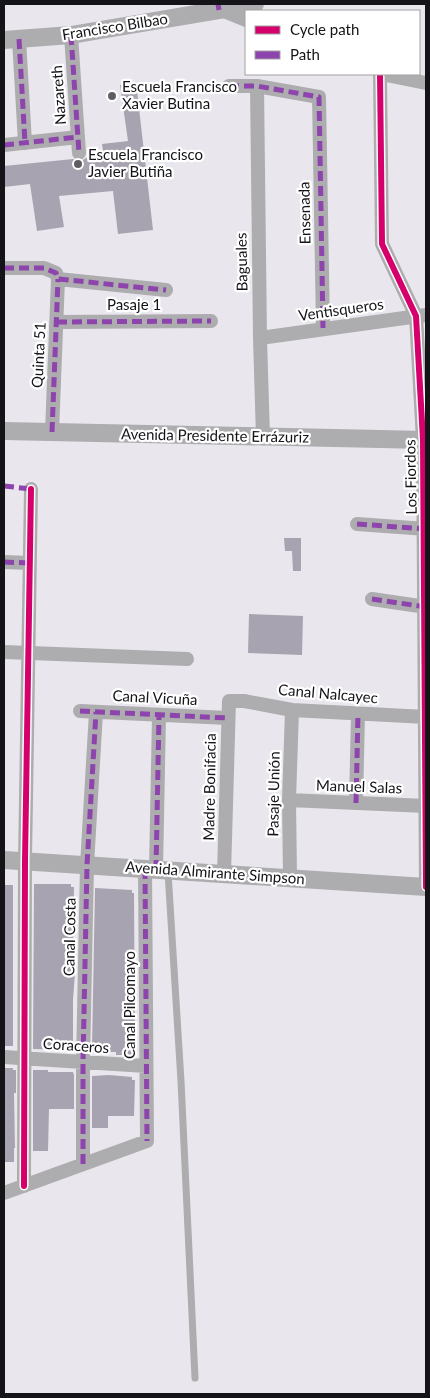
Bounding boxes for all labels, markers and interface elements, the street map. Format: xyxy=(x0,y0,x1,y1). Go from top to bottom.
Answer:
street label: Francisco Bilbao xyxy=(61,9,169,43)
legend xyxy=(245,10,420,75)
text: Cycle path xyxy=(290,20,359,38)
text: Path xyxy=(290,45,320,63)
street label: Nazareth xyxy=(47,65,69,125)
place label: Escuela Francisco Xavier Butina xyxy=(122,77,237,112)
marker: Escuela Francisco Xavier Butina xyxy=(106,90,118,102)
place label: Escuela Francisco Javier Butiña xyxy=(88,145,203,180)
marker: Escuela Francisco Javier Butiña xyxy=(72,158,84,170)
street label: Ensenada xyxy=(294,181,314,245)
street label: Baguales xyxy=(231,233,251,291)
street label: Ventisqueros xyxy=(297,294,385,324)
street label: Pasaje 1 xyxy=(107,295,161,313)
street label: Quinta 51 xyxy=(27,321,49,388)
street label: Avenida Presidente Errázuriz xyxy=(121,424,309,446)
street label: Los Fiordos xyxy=(400,439,420,515)
street label: Canal Nalcayec xyxy=(278,680,379,706)
street label: Canal Vicuña xyxy=(112,686,198,708)
street label: Madre Bonifacia xyxy=(199,733,219,841)
street label: Pasaje Unión xyxy=(263,751,283,837)
street label: Manuel Salas xyxy=(316,776,402,796)
street label: Avenida Almirante Simpson xyxy=(125,857,305,887)
street label: Canal Costa xyxy=(59,898,79,976)
street label: Canal Pilcomayo xyxy=(120,951,138,1059)
street label: Coraceros xyxy=(42,1034,110,1056)

